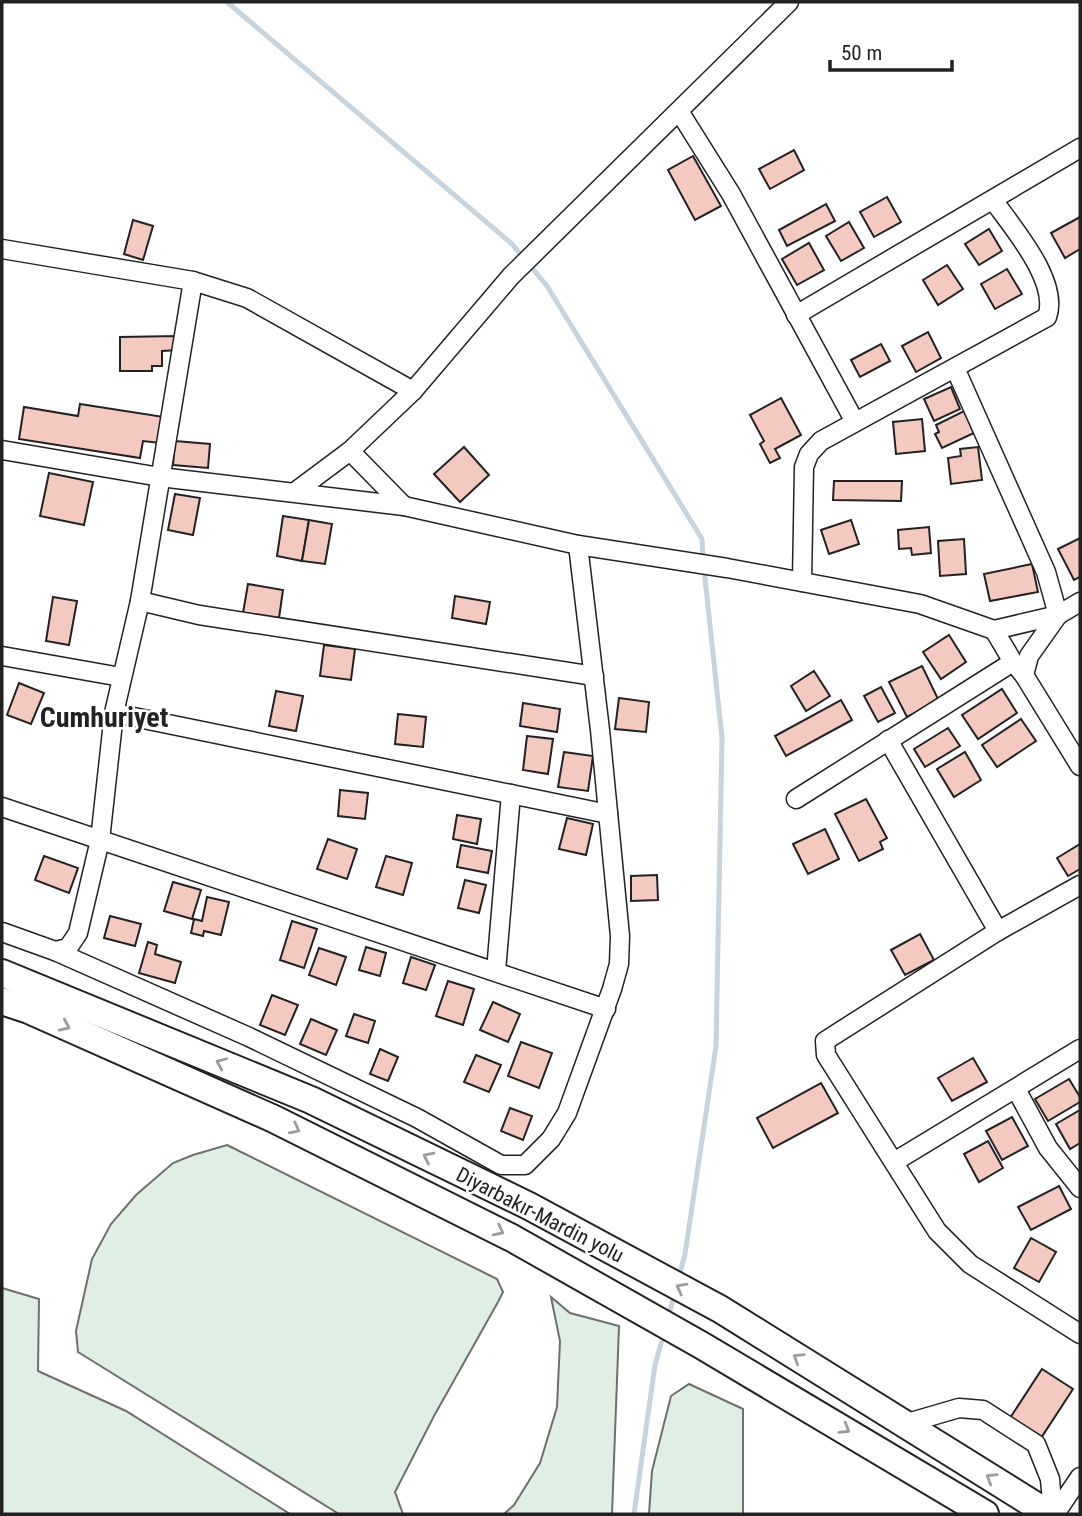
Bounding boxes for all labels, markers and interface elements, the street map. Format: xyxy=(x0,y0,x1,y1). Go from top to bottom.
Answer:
scale bar xyxy=(830,28,953,72)
text: 50 m xyxy=(841,41,882,65)
district label: Cumhuriyet xyxy=(40,701,168,734)
one-way arrow xyxy=(58,1018,70,1032)
one-way arrow xyxy=(216,1057,228,1071)
one-way arrow xyxy=(288,1121,300,1135)
one-way arrow xyxy=(423,1151,435,1165)
street label: Diyarbakır-Mardin yolu xyxy=(452,1162,628,1268)
one-way arrow xyxy=(491,1223,504,1237)
one-way arrow xyxy=(675,1283,688,1296)
one-way arrow xyxy=(792,1353,805,1366)
one-way arrow xyxy=(837,1421,850,1434)
one-way arrow xyxy=(986,1474,999,1487)

